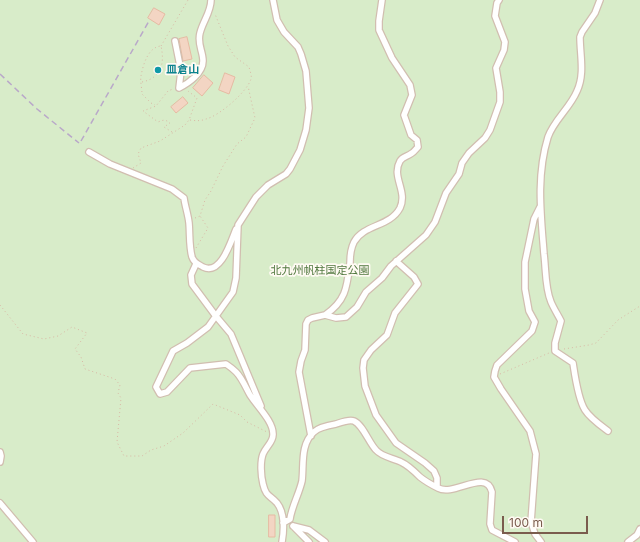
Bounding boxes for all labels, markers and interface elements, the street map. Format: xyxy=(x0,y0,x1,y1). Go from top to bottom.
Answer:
place label: 皿倉山 xyxy=(166,63,199,77)
marker: 皿倉山 xyxy=(153,65,163,75)
park label: 北九州帆柱国定公園 xyxy=(271,264,369,278)
scale bar xyxy=(504,508,590,534)
text: 100 m xyxy=(509,515,543,530)

